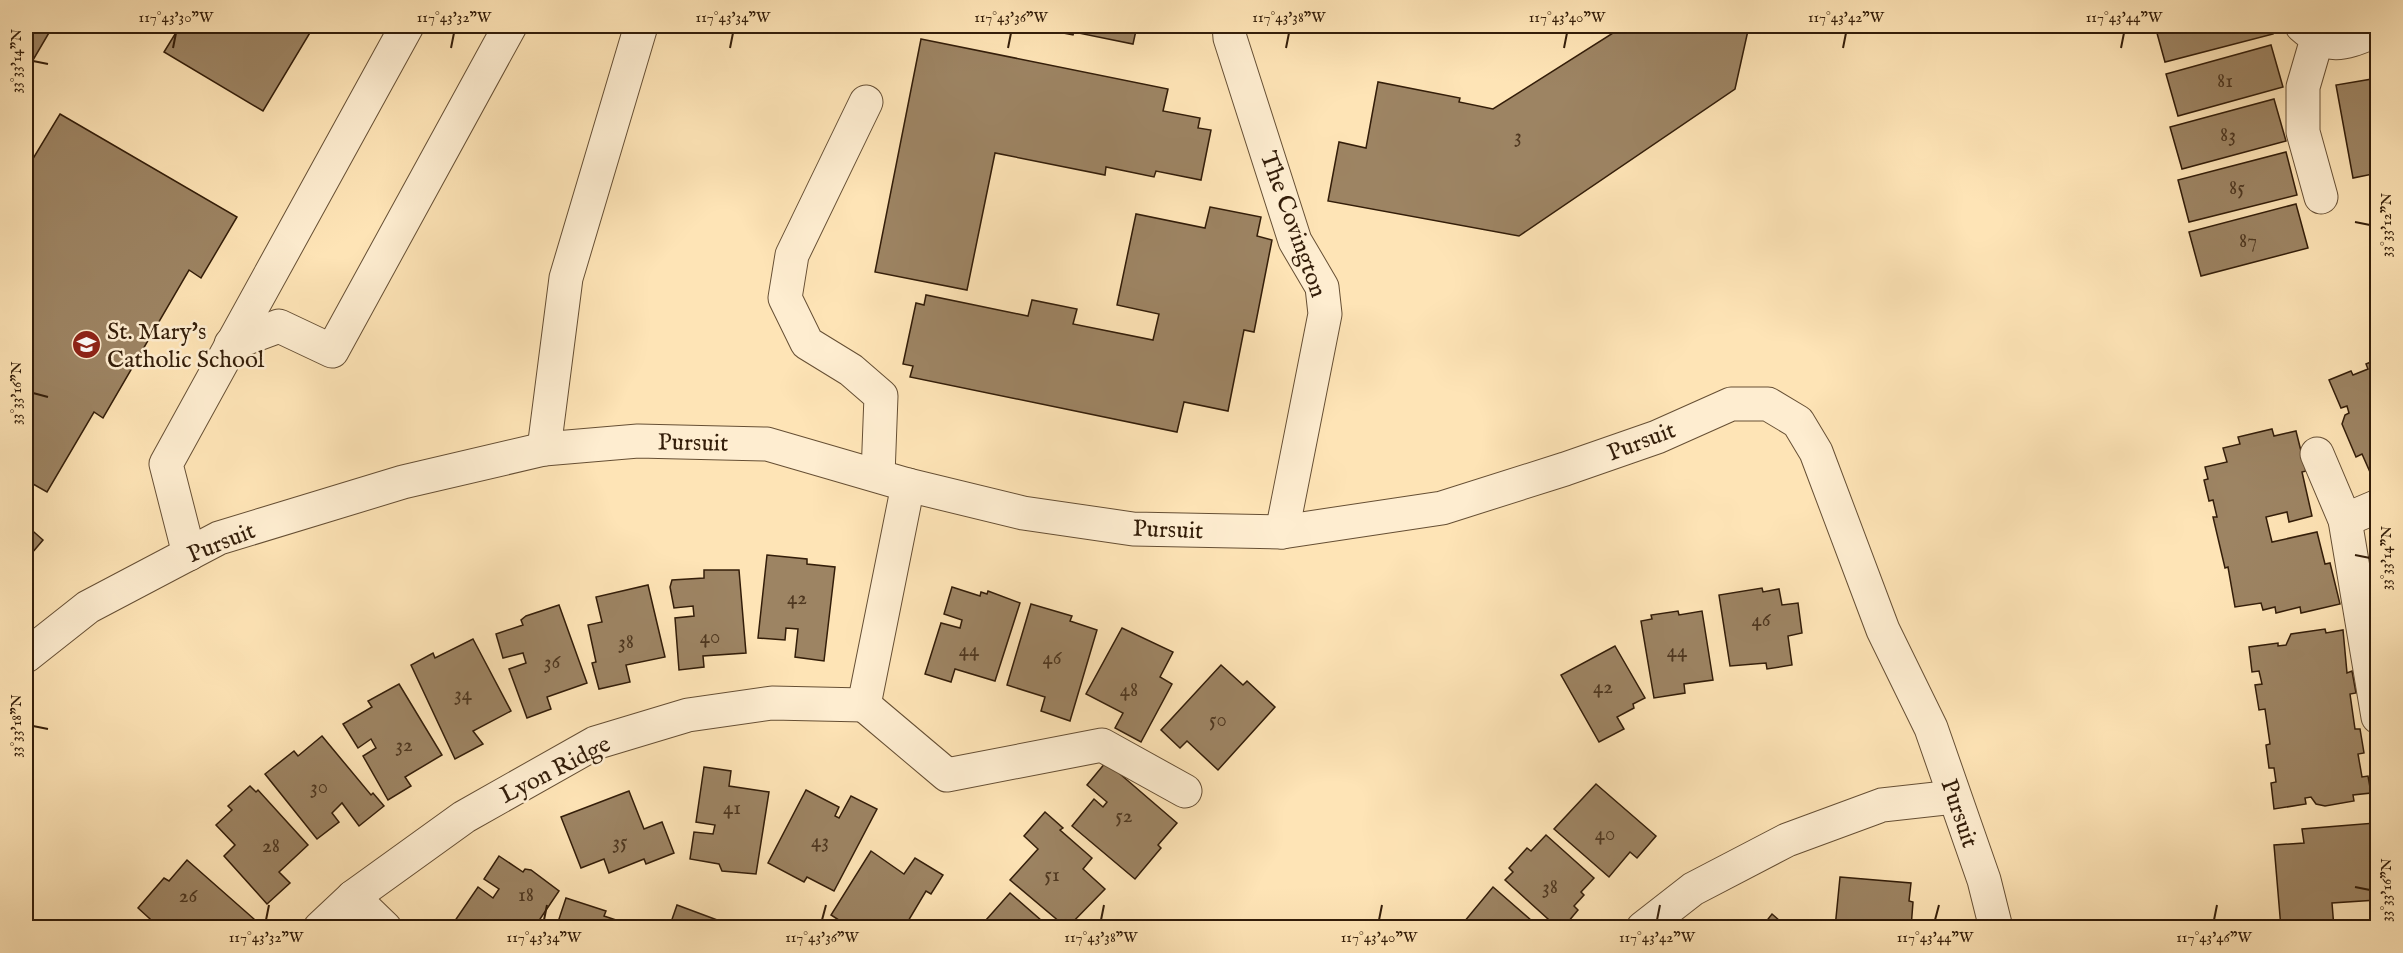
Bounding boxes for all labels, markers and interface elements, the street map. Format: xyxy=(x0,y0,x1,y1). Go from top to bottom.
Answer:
text: 117°43'30"W xyxy=(139,8,214,27)
text: 117°43'32"W xyxy=(417,8,492,27)
text: 117°43'34"W xyxy=(696,8,771,27)
text: 117°43'36"W xyxy=(974,8,1049,27)
text: 117°43'38"W xyxy=(1252,8,1326,27)
text: 117°43'40"W xyxy=(1529,8,1606,27)
text: 117°43'42"W xyxy=(1808,8,1885,27)
text: 117°43'44"W xyxy=(2086,8,2163,27)
text: 33°33'14"N xyxy=(7,29,26,93)
house number: 81 xyxy=(2217,68,2233,95)
house number: 83 xyxy=(2220,122,2236,149)
house number: 3 xyxy=(1514,123,1522,150)
street label: The Covington xyxy=(1252,147,1333,302)
house number: 85 xyxy=(2229,175,2245,202)
text: 33°33'12"N xyxy=(2377,193,2396,257)
house number: 87 xyxy=(2239,228,2257,255)
place label: St. Mary's Catholic School xyxy=(107,317,265,376)
school or university icon: St. Mary's Catholic School xyxy=(70,329,102,361)
text: 33°33'16"N xyxy=(7,361,26,425)
street label: Pursuit xyxy=(1603,415,1680,470)
street label: Pursuit xyxy=(657,427,729,460)
street label: Pursuit xyxy=(1132,514,1204,547)
street label: Pursuit xyxy=(183,516,260,571)
text: 33°33'14"N xyxy=(2377,526,2396,590)
house number: 42 xyxy=(787,585,807,612)
house number: 46 xyxy=(1751,607,1772,634)
house number: 40 xyxy=(700,624,720,651)
house number: 38 xyxy=(618,629,634,656)
house number: 44 xyxy=(959,637,980,664)
house number: 44 xyxy=(1667,638,1688,665)
house number: 46 xyxy=(1042,645,1063,672)
house number: 36 xyxy=(544,649,561,676)
house number: 42 xyxy=(1593,674,1613,701)
house number: 48 xyxy=(1120,677,1138,704)
house number: 34 xyxy=(454,681,473,708)
text: 33°33'18"N xyxy=(7,694,26,758)
house number: 50 xyxy=(1209,707,1227,734)
street label: Lyon Ridge xyxy=(495,729,616,811)
house number: 32 xyxy=(395,732,413,759)
house number: 30 xyxy=(310,774,328,801)
street label: Pursuit xyxy=(1932,775,1985,852)
house number: 41 xyxy=(723,795,741,822)
house number: 52 xyxy=(1115,803,1133,830)
house number: 40 xyxy=(1595,821,1615,848)
house number: 43 xyxy=(811,828,829,855)
house number: 35 xyxy=(612,829,628,856)
house number: 28 xyxy=(262,833,280,860)
text: 33°33'16"N xyxy=(2377,858,2396,922)
house number: 51 xyxy=(1044,862,1060,889)
house number: 38 xyxy=(1542,874,1558,901)
house number: 18 xyxy=(518,882,534,909)
house number: 26 xyxy=(179,883,198,910)
text: 117°43'32"W xyxy=(229,928,304,947)
text: 117°43'34"W xyxy=(507,928,582,947)
text: 117°43'36"W xyxy=(785,928,860,947)
text: 117°43'38"W xyxy=(1064,928,1138,947)
text: 117°43'40"W xyxy=(1341,928,1418,947)
text: 117°43'42"W xyxy=(1619,928,1696,947)
text: 117°43'44"W xyxy=(1897,928,1974,947)
text: 117°43'46"W xyxy=(2176,928,2252,947)

